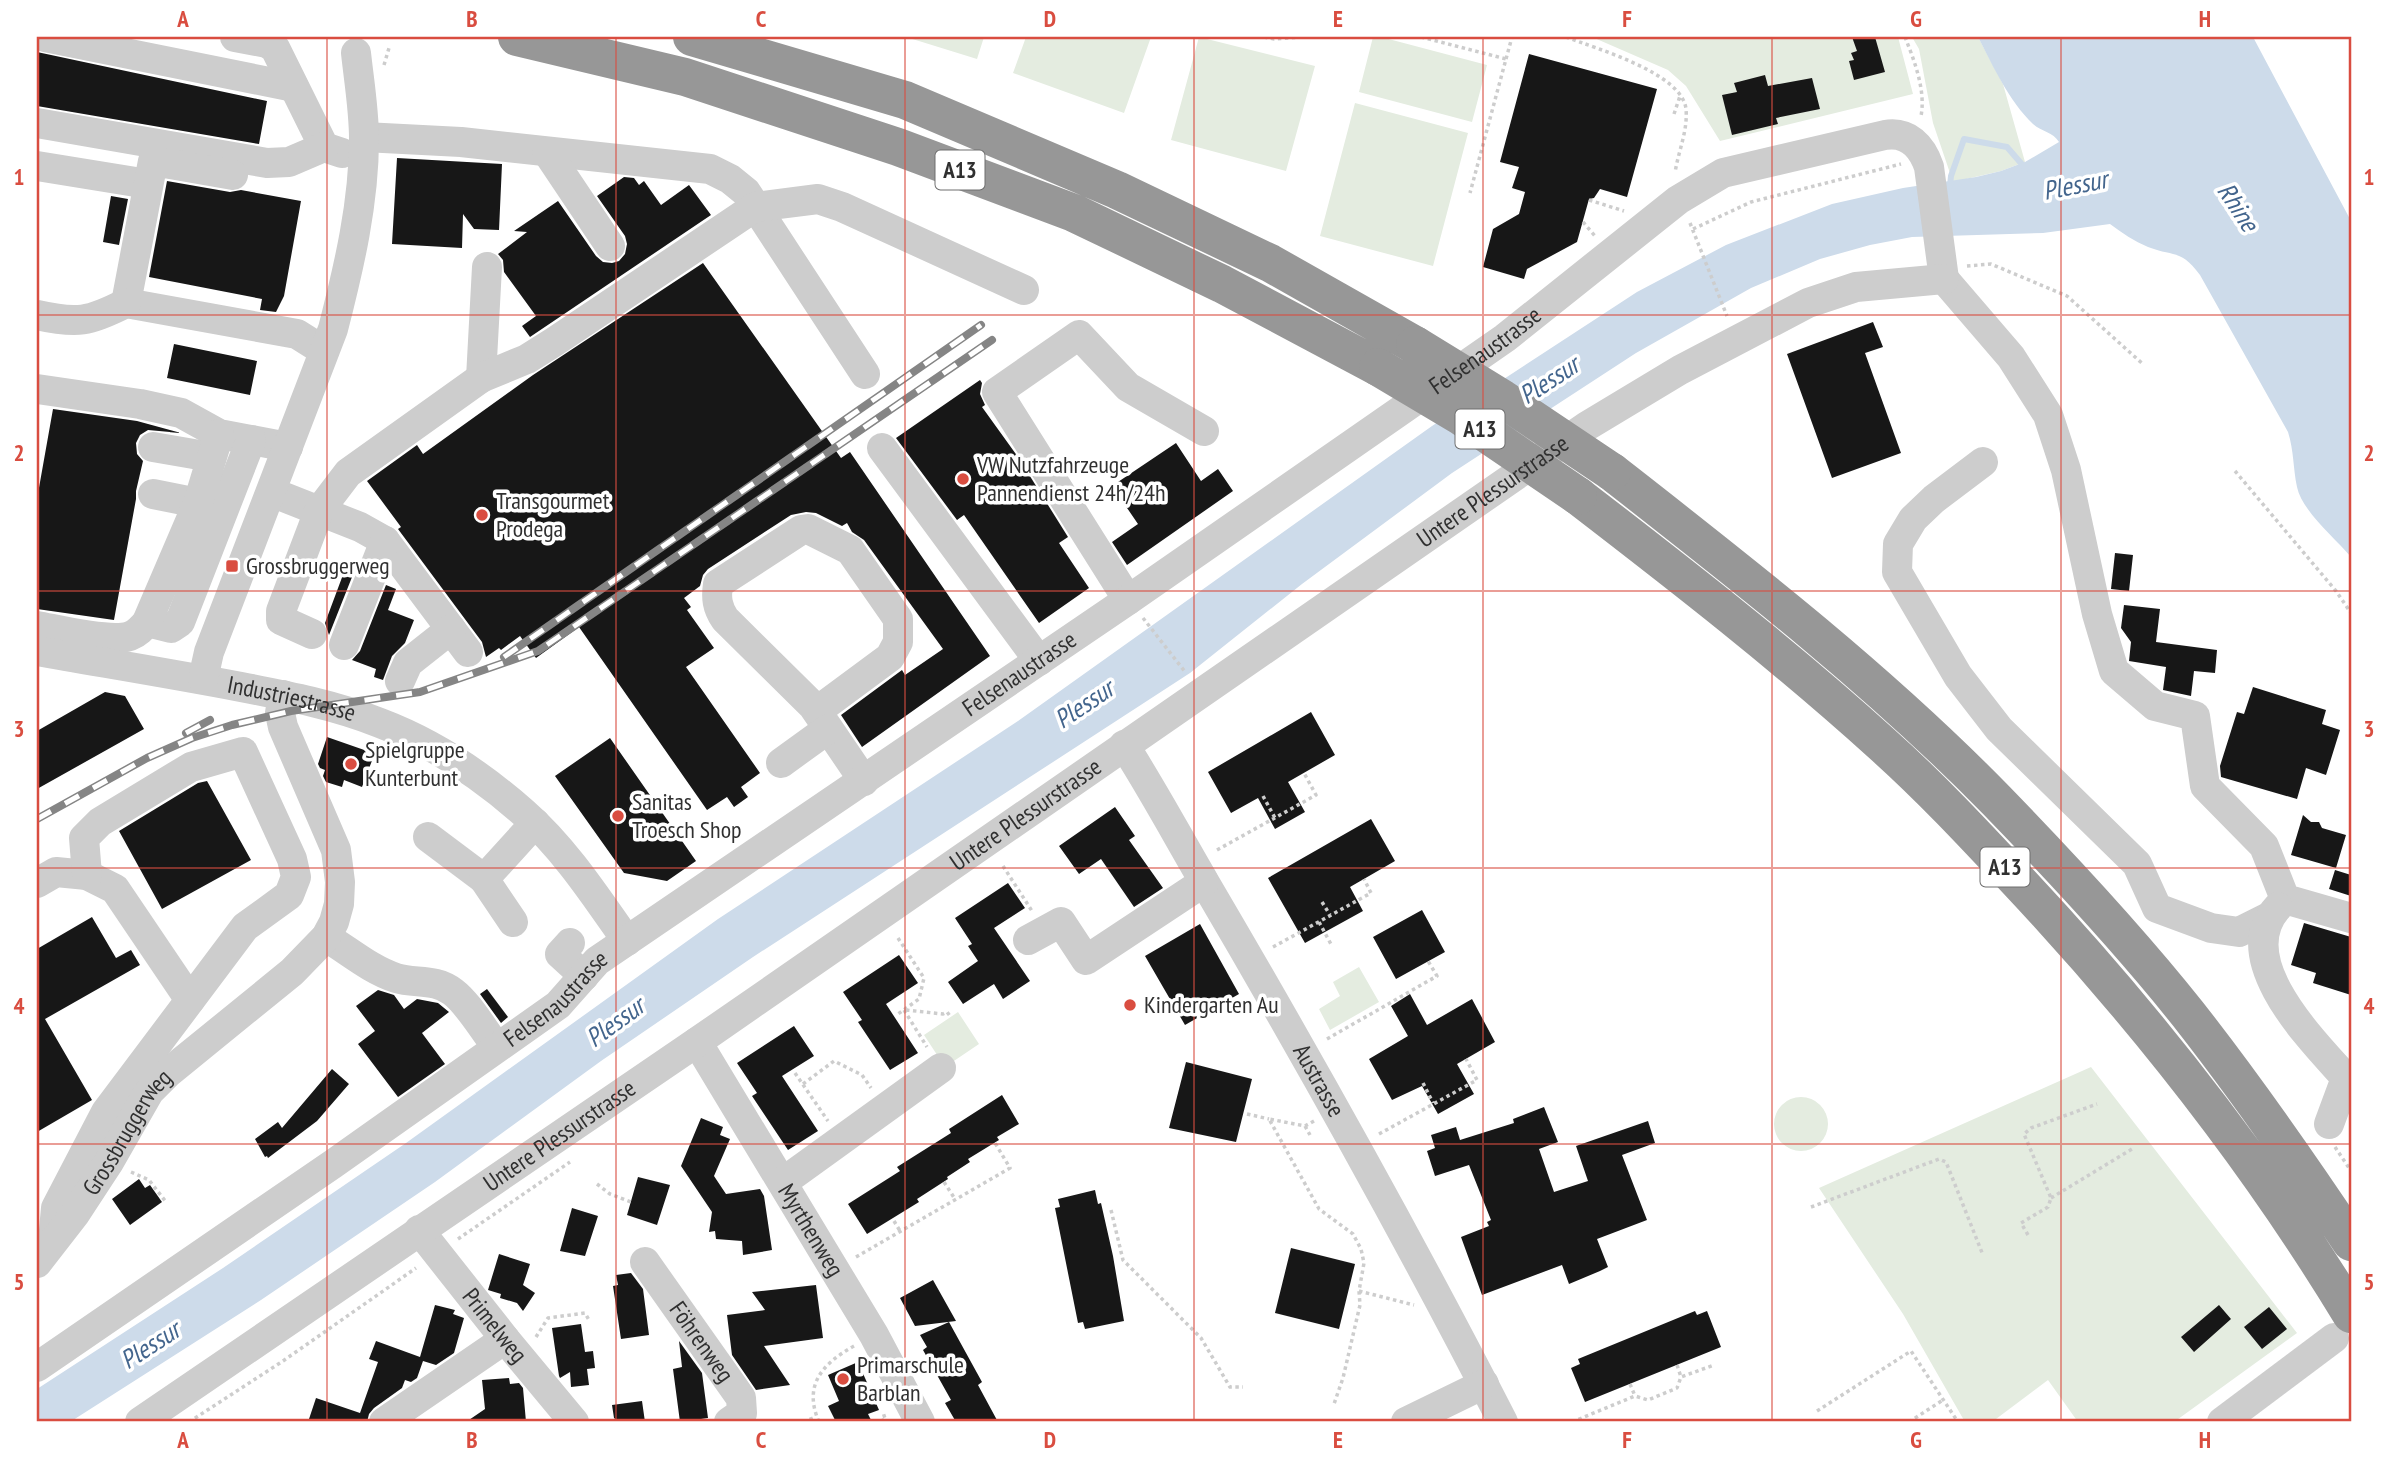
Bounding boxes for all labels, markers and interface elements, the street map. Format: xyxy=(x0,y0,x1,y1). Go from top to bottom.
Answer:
text: A xyxy=(176,4,189,33)
text: B xyxy=(466,4,478,33)
text: C xyxy=(756,4,767,33)
text: D xyxy=(1044,4,1056,33)
text: E xyxy=(1333,4,1343,33)
text: F xyxy=(1622,4,1632,33)
text: G xyxy=(1910,4,1922,33)
text: H xyxy=(2199,4,2211,33)
road number: A13 xyxy=(936,150,984,190)
water label: Plessur xyxy=(2040,161,2114,207)
text: 1 xyxy=(14,162,25,191)
text: 1 xyxy=(2364,162,2375,191)
water label: Rhine xyxy=(2210,176,2268,239)
street label: Felsenaustrasse xyxy=(1423,299,1547,401)
water label: Plessur xyxy=(1513,346,1588,411)
road number: A13 xyxy=(1456,410,1504,448)
street label: Untere Plessurstrasse xyxy=(1411,428,1574,554)
text: 2 xyxy=(14,438,25,467)
text: 2 xyxy=(2364,438,2375,467)
place label: VW Nutzfahrzeuge Pannendienst 24h/24h xyxy=(976,449,1166,508)
marker: VW Nutzfahrzeuge Pannendienst 24h/24h xyxy=(955,471,971,487)
place label: Transgourmet Prodega xyxy=(496,485,610,544)
marker: Transgourmet Prodega xyxy=(474,507,490,523)
place label: Grossbruggerweg xyxy=(246,550,390,581)
marker: Grossbruggerweg xyxy=(224,558,240,574)
street label: Felsenaustrasse xyxy=(956,624,1082,723)
street label: Industriestrasse xyxy=(225,669,360,728)
water label: Plessur xyxy=(1048,670,1123,735)
text: 3 xyxy=(14,714,25,743)
text: 3 xyxy=(2364,714,2375,743)
place label: Spielgruppe Kunterbunt xyxy=(365,734,465,793)
street label: Untere Plessurstrasse xyxy=(944,751,1107,877)
marker: Spielgruppe Kunterbunt xyxy=(343,756,359,772)
place label: Sanitas Troesch Shop xyxy=(632,786,742,845)
marker: Sanitas Troesch Shop xyxy=(610,808,626,824)
road number: A13 xyxy=(1980,848,2030,887)
street label: Felsenaustrasse xyxy=(497,943,613,1054)
water label: Plessur xyxy=(579,987,654,1054)
place label: Kindergarten Au xyxy=(1144,989,1279,1020)
text: 4 xyxy=(14,991,25,1020)
text: 4 xyxy=(2364,991,2375,1020)
marker: Kindergarten Au xyxy=(1122,997,1138,1013)
street label: Austrasse xyxy=(1286,1038,1352,1122)
street label: Grossbruggerweg xyxy=(75,1062,178,1201)
street label: Untere Plessurstrasse xyxy=(477,1072,641,1198)
street label: Myrthenweg xyxy=(771,1178,851,1282)
text: 5 xyxy=(14,1267,25,1296)
text: 5 xyxy=(2364,1267,2375,1296)
street label: Primelweg xyxy=(456,1282,534,1369)
street label: Föhrenweg xyxy=(663,1295,741,1388)
water label: Plessur xyxy=(114,1311,189,1376)
place label: Primarschule Barblan xyxy=(857,1349,964,1408)
marker: Primarschule Barblan xyxy=(835,1371,851,1387)
text: A xyxy=(176,1425,189,1454)
text: B xyxy=(466,1425,478,1454)
text: C xyxy=(756,1425,767,1454)
text: D xyxy=(1044,1425,1056,1454)
text: E xyxy=(1333,1425,1343,1454)
text: F xyxy=(1622,1425,1632,1454)
text: G xyxy=(1910,1425,1922,1454)
text: H xyxy=(2199,1425,2211,1454)

